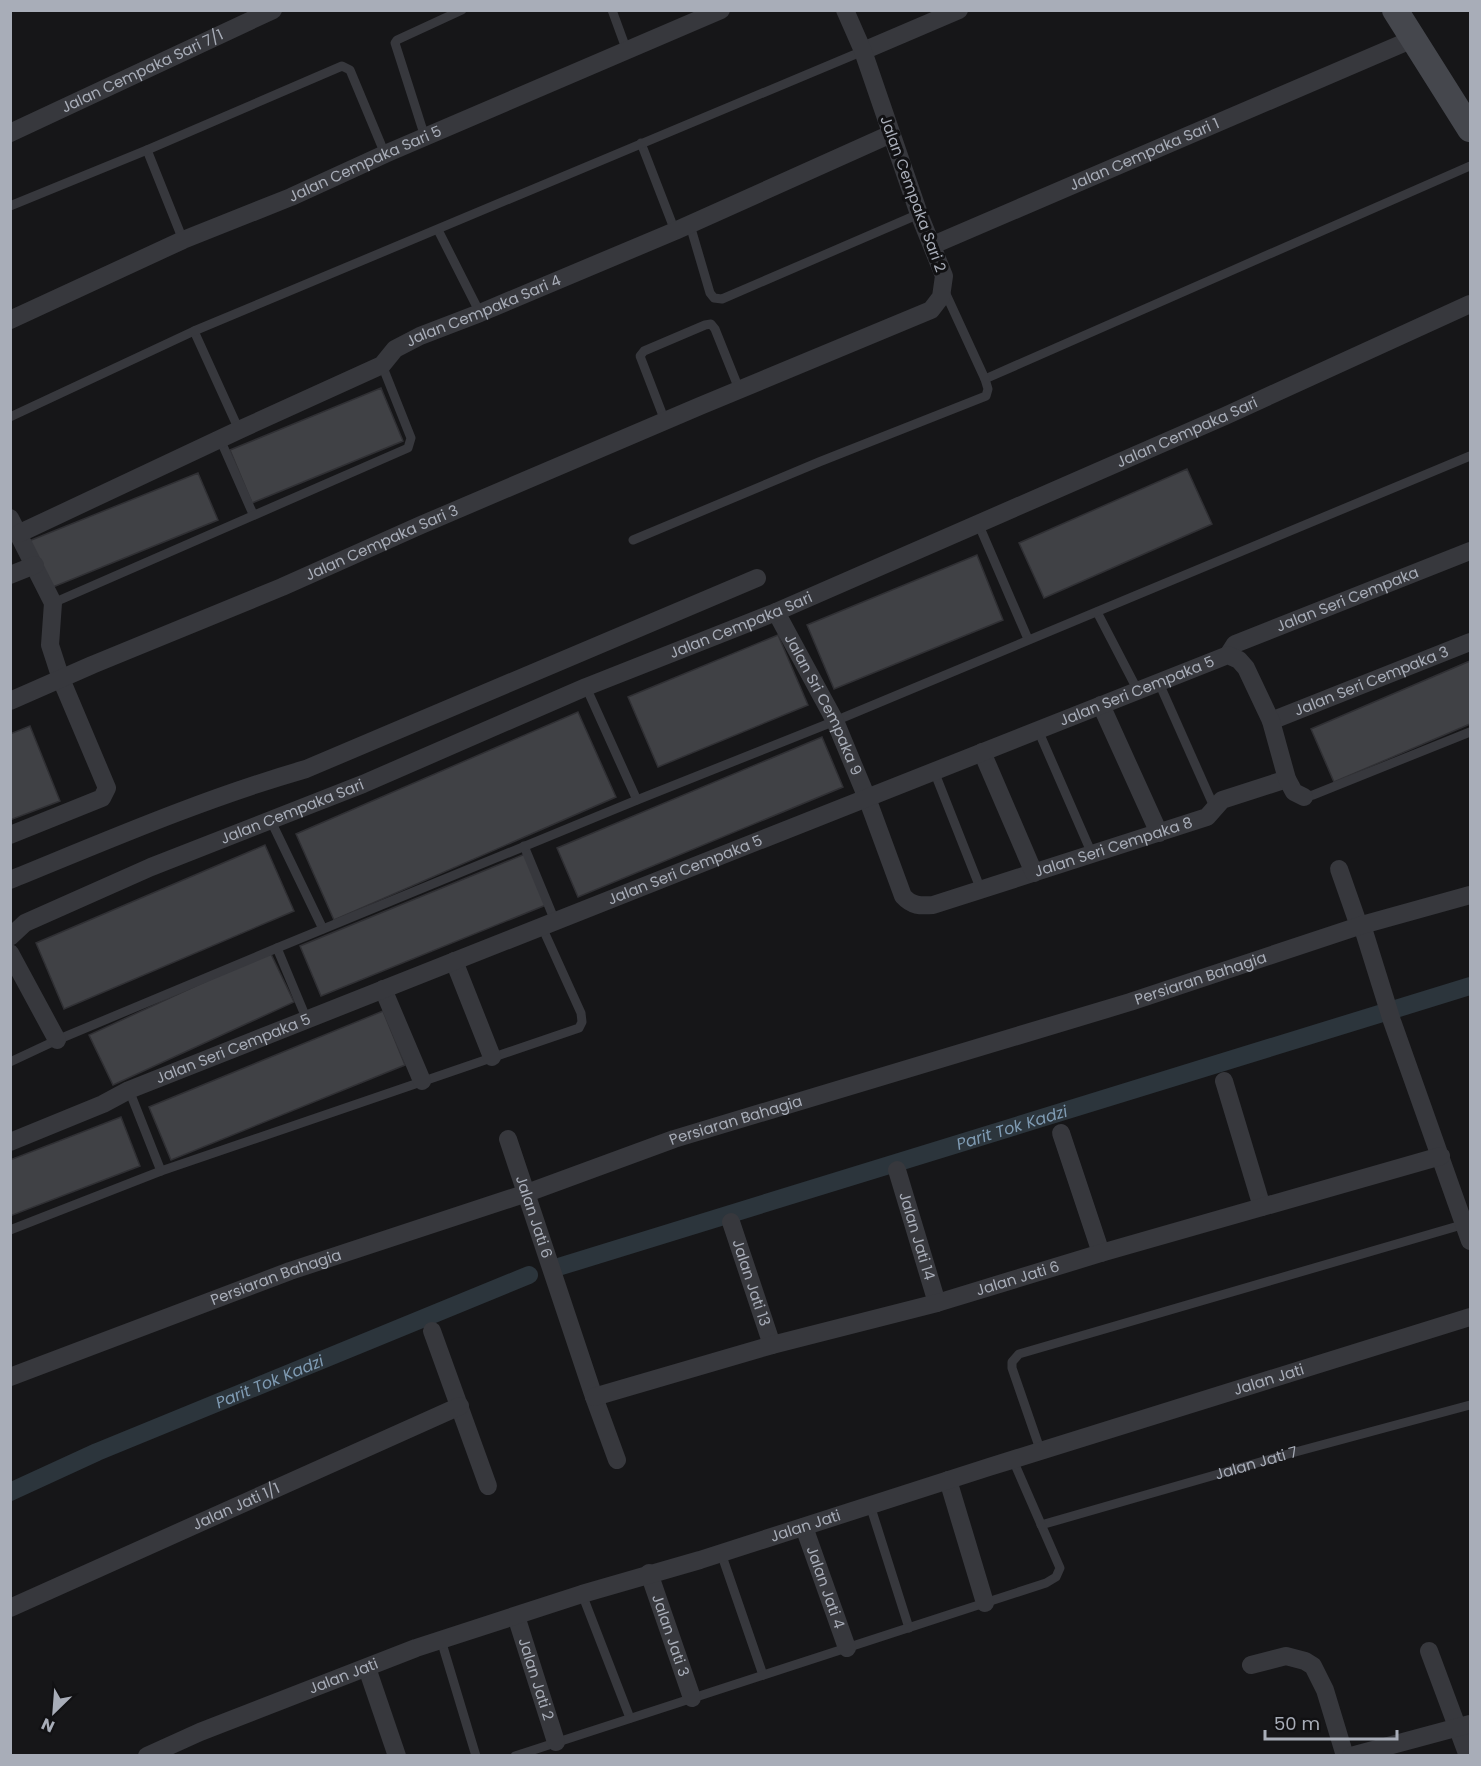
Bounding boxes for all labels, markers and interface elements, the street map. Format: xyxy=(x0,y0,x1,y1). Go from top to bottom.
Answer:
street label: Jalan Cempaka Sari 7/1 xyxy=(58,24,226,118)
street label: Jalan Cempaka Sari 1 xyxy=(1066,112,1222,195)
street label: Jalan Cempaka Sari 2 xyxy=(875,113,952,275)
street label: Jalan Cempaka Sari 5 xyxy=(285,120,445,207)
street label: Jalan Cempaka Sari 4 xyxy=(402,269,564,352)
street label: Jalan Cempaka Sari xyxy=(1113,392,1261,472)
street label: Jalan Cempaka Sari 3 xyxy=(302,499,461,585)
street label: Jalan Seri Cempaka xyxy=(1273,561,1422,637)
street label: Jalan Cempaka Sari xyxy=(666,586,815,663)
street label: Jalan Sri Cempaka 9 xyxy=(780,630,867,778)
street label: Jalan Seri Cempaka 3 xyxy=(1291,641,1451,721)
street label: Jalan Seri Cempaka 5 xyxy=(1056,650,1217,731)
street label: Jalan Cempaka Sari xyxy=(217,774,367,849)
street label: Jalan Seri Cempaka 8 xyxy=(1031,811,1195,882)
street label: Jalan Seri Cempaka 5 xyxy=(604,829,765,910)
street label: Persiaran Bahagia xyxy=(1132,946,1269,1010)
street label: Jalan Seri Cempaka 5 xyxy=(152,1008,314,1088)
street label: Persiaran Bahagia xyxy=(666,1090,805,1150)
water label: Parit Tok Kadzi xyxy=(954,1099,1071,1156)
street label: Jalan Jati 6 xyxy=(511,1172,558,1261)
street label: Jalan Jati 14 xyxy=(894,1189,941,1283)
street label: Jalan Jati 13 xyxy=(727,1236,776,1329)
street label: Persiaran Bahagia xyxy=(207,1244,344,1310)
street label: Jalan Jati 6 xyxy=(973,1255,1062,1301)
water label: Parit Tok Kadzi xyxy=(212,1349,328,1414)
street label: Jalan Jati xyxy=(1231,1358,1307,1400)
street label: Jalan Jati 7 xyxy=(1212,1441,1300,1484)
street label: Jalan Jati 1/1 xyxy=(189,1477,283,1535)
street label: Jalan Jati xyxy=(767,1504,843,1547)
street label: Jalan Jati 4 xyxy=(802,1543,850,1631)
street label: Jalan Jati 3 xyxy=(647,1591,695,1679)
street label: Jalan Jati 2 xyxy=(514,1635,559,1723)
street label: Jalan Jati xyxy=(305,1653,381,1699)
north arrow xyxy=(24,1682,84,1742)
scale bar xyxy=(1265,1703,1397,1741)
text: 50 m xyxy=(1274,1711,1320,1736)
text: N xyxy=(38,1712,58,1738)

